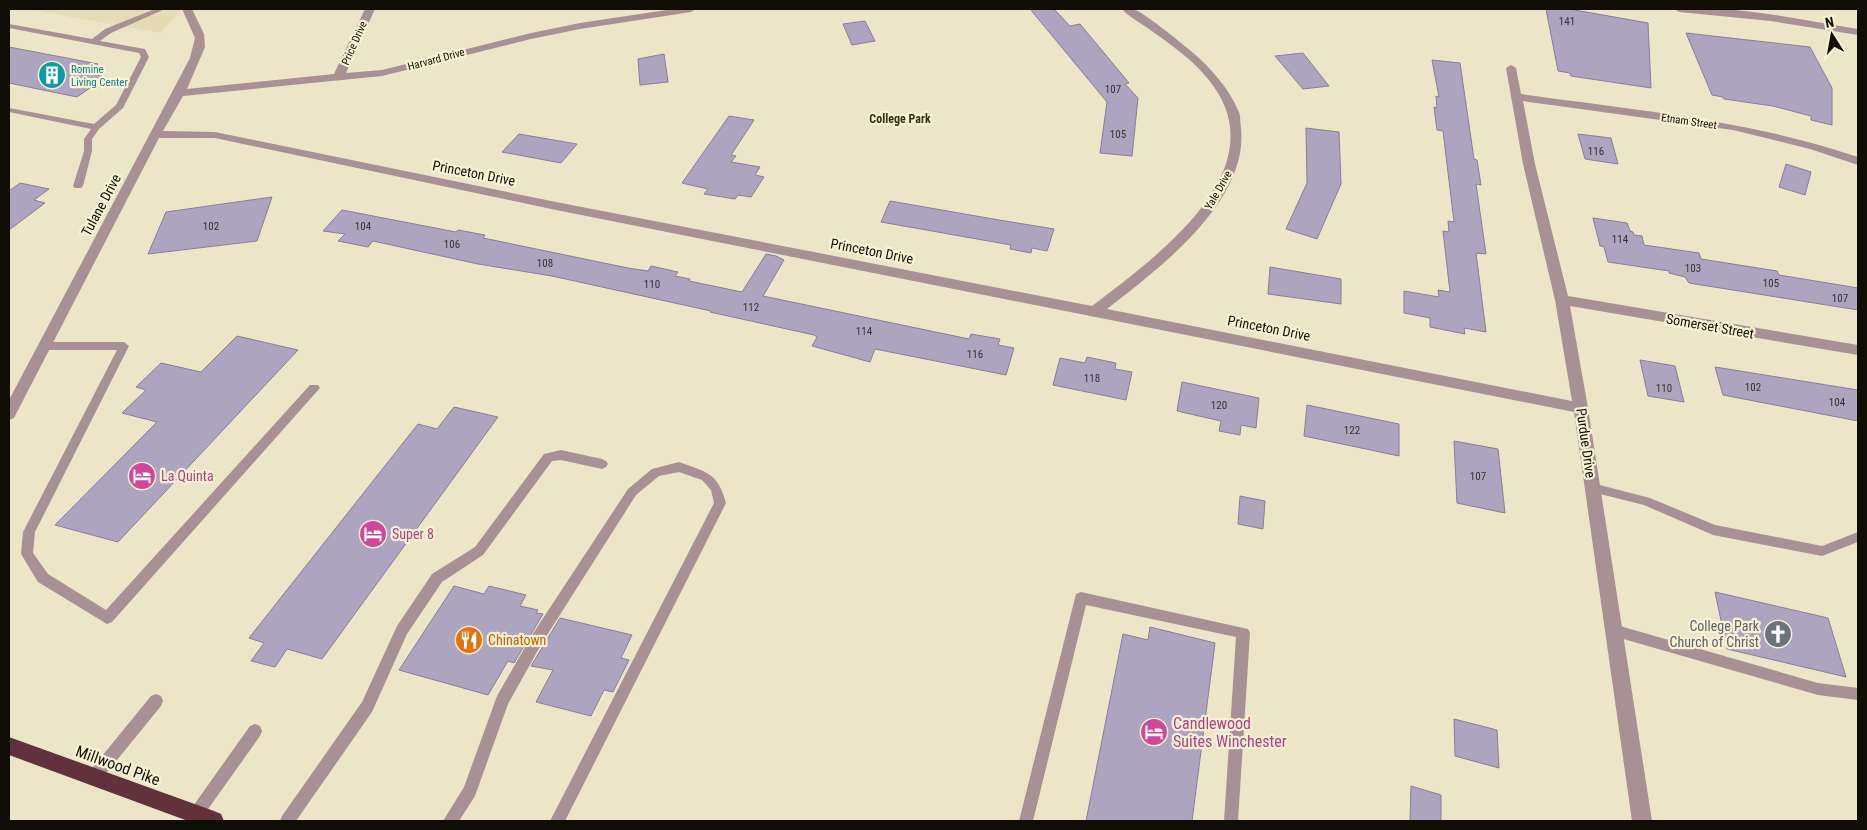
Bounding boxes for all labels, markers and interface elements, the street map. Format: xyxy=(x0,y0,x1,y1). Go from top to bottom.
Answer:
north arrow xyxy=(1807,10,1857,60)
text: N xyxy=(1824,14,1835,31)
house number: 141 xyxy=(1559,15,1575,28)
street label: Price Drive xyxy=(339,19,370,67)
street label: Harvard Drive xyxy=(406,46,466,73)
building icon: Romine Living Center xyxy=(37,60,67,90)
place label: Romine Living Center xyxy=(71,63,128,89)
house number: 107 xyxy=(1105,83,1121,96)
street label: Etnam Street xyxy=(1660,111,1718,132)
district label: College Park xyxy=(869,112,931,126)
house number: 105 xyxy=(1110,128,1126,141)
house number: 116 xyxy=(1588,145,1604,158)
street label: Princeton Drive xyxy=(431,157,517,189)
street label: Yale Drive xyxy=(1202,168,1235,212)
street label: Tulane Drive xyxy=(78,171,124,239)
house number: 102 xyxy=(203,220,219,233)
house number: 104 xyxy=(355,220,372,233)
house number: 114 xyxy=(1612,233,1629,246)
street label: Princeton Drive xyxy=(829,235,915,267)
house number: 106 xyxy=(444,238,460,251)
house number: 108 xyxy=(537,257,553,270)
house number: 103 xyxy=(1685,262,1701,275)
house number: 105 xyxy=(1763,277,1779,290)
house number: 110 xyxy=(644,278,660,291)
house number: 107 xyxy=(1832,292,1848,305)
house number: 112 xyxy=(743,301,759,314)
street label: Somerset Street xyxy=(1665,310,1755,342)
street label: Princeton Drive xyxy=(1226,312,1312,344)
house number: 114 xyxy=(856,325,873,338)
house number: 116 xyxy=(967,348,983,361)
house number: 118 xyxy=(1084,372,1100,385)
house number: 102 xyxy=(1745,381,1761,394)
house number: 110 xyxy=(1656,382,1672,395)
house number: 104 xyxy=(1829,396,1846,409)
house number: 120 xyxy=(1211,399,1227,412)
street label: Purdue Drive xyxy=(1573,407,1599,479)
house number: 122 xyxy=(1344,424,1360,437)
hotel icon: La Quinta xyxy=(127,461,157,491)
place label: La Quinta xyxy=(161,468,214,484)
house number: 107 xyxy=(1470,470,1486,483)
hotel icon: Super 8 xyxy=(358,519,388,549)
place label: Super 8 xyxy=(392,526,434,542)
place label: College Park Church of Christ xyxy=(1670,618,1760,650)
church icon: College Park Church of Christ xyxy=(1763,619,1793,649)
restaurant icon: Chinatown xyxy=(454,625,484,655)
place label: Chinatown xyxy=(488,632,546,648)
place label: Candlewood Suites Winchester xyxy=(1173,714,1287,751)
hotel icon: Candlewood Suites Winchester xyxy=(1139,717,1169,747)
street label: Millwood Pike xyxy=(73,741,163,789)

